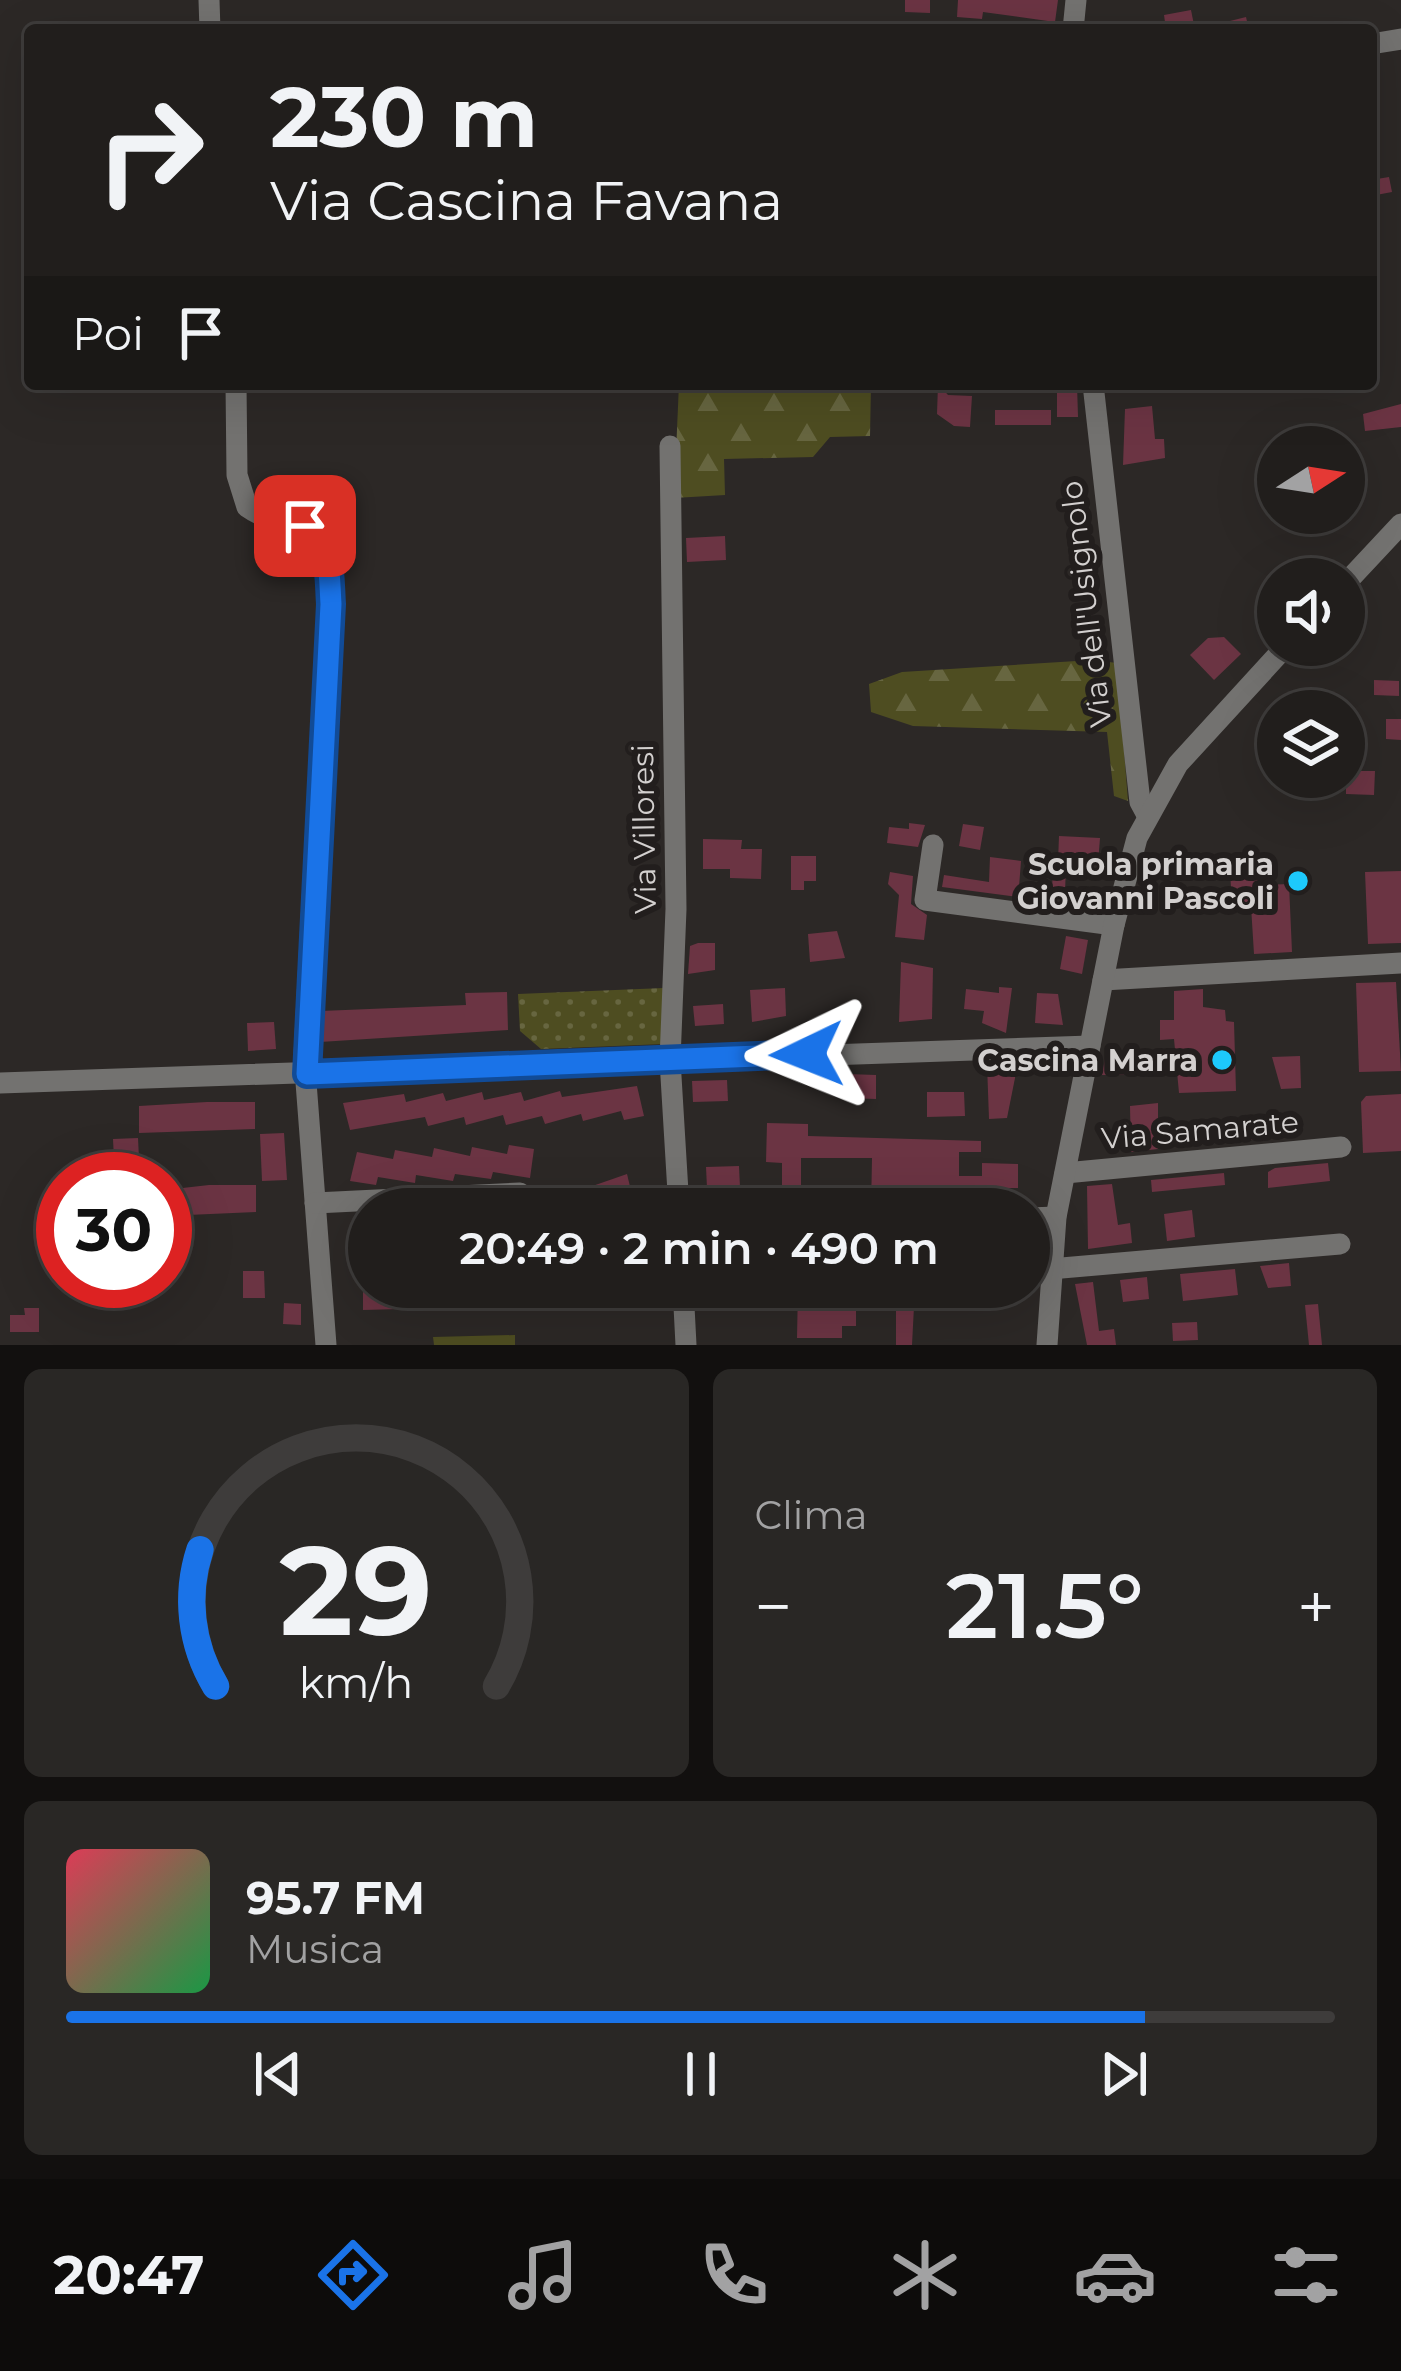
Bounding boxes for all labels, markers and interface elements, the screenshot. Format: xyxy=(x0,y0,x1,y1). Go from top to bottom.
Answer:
text: 230 m xyxy=(270,66,538,168)
icon: right xyxy=(72,72,228,228)
text: Via Cascina Favana xyxy=(270,168,783,234)
icon: arrive xyxy=(168,300,234,366)
text: Poi xyxy=(72,306,144,361)
north arrow xyxy=(1257,426,1365,534)
map controls xyxy=(1257,426,1365,798)
pin xyxy=(254,475,356,577)
street label: Via dell'Usignolo xyxy=(1053,479,1119,729)
icon: arrive xyxy=(272,493,338,559)
button: sound xyxy=(1257,558,1365,666)
button: layers xyxy=(1257,690,1365,798)
street label: Via Villoresi xyxy=(624,744,664,914)
place label: Scuola primaria Giovanni Pascoli xyxy=(1017,846,1274,917)
marker: Scuola primaria Giovanni Pascoli xyxy=(1285,868,1311,894)
position arrow xyxy=(744,991,870,1117)
place label: Cascina Marra xyxy=(977,1042,1198,1079)
marker: Cascina Marra xyxy=(1209,1047,1235,1073)
street label: Via Samarate xyxy=(1100,1103,1300,1157)
speed limit sign: 30 xyxy=(36,1152,192,1308)
text: 20:49 · 2 min · 490 m xyxy=(459,1220,939,1275)
text: Clima xyxy=(755,1491,868,1539)
text: 29 xyxy=(280,1514,433,1666)
text: 21.5° xyxy=(946,1551,1144,1661)
text: − xyxy=(755,1566,792,1647)
text: + xyxy=(1297,1566,1335,1647)
text: km/h xyxy=(299,1656,413,1709)
text: 95.7 FM xyxy=(246,1870,425,1925)
text: Musica xyxy=(246,1925,384,1973)
icon: previous xyxy=(245,2041,311,2107)
icon: pause xyxy=(668,2041,734,2107)
icon: next xyxy=(1091,2041,1157,2107)
icon: directions xyxy=(311,2233,395,2317)
icon: music xyxy=(501,2233,585,2317)
icon: phone xyxy=(692,2233,776,2317)
icon: climate xyxy=(883,2233,967,2317)
icon: car xyxy=(1073,2233,1157,2317)
icon: filters xyxy=(1264,2233,1348,2317)
text: 20:47 xyxy=(53,2242,204,2308)

